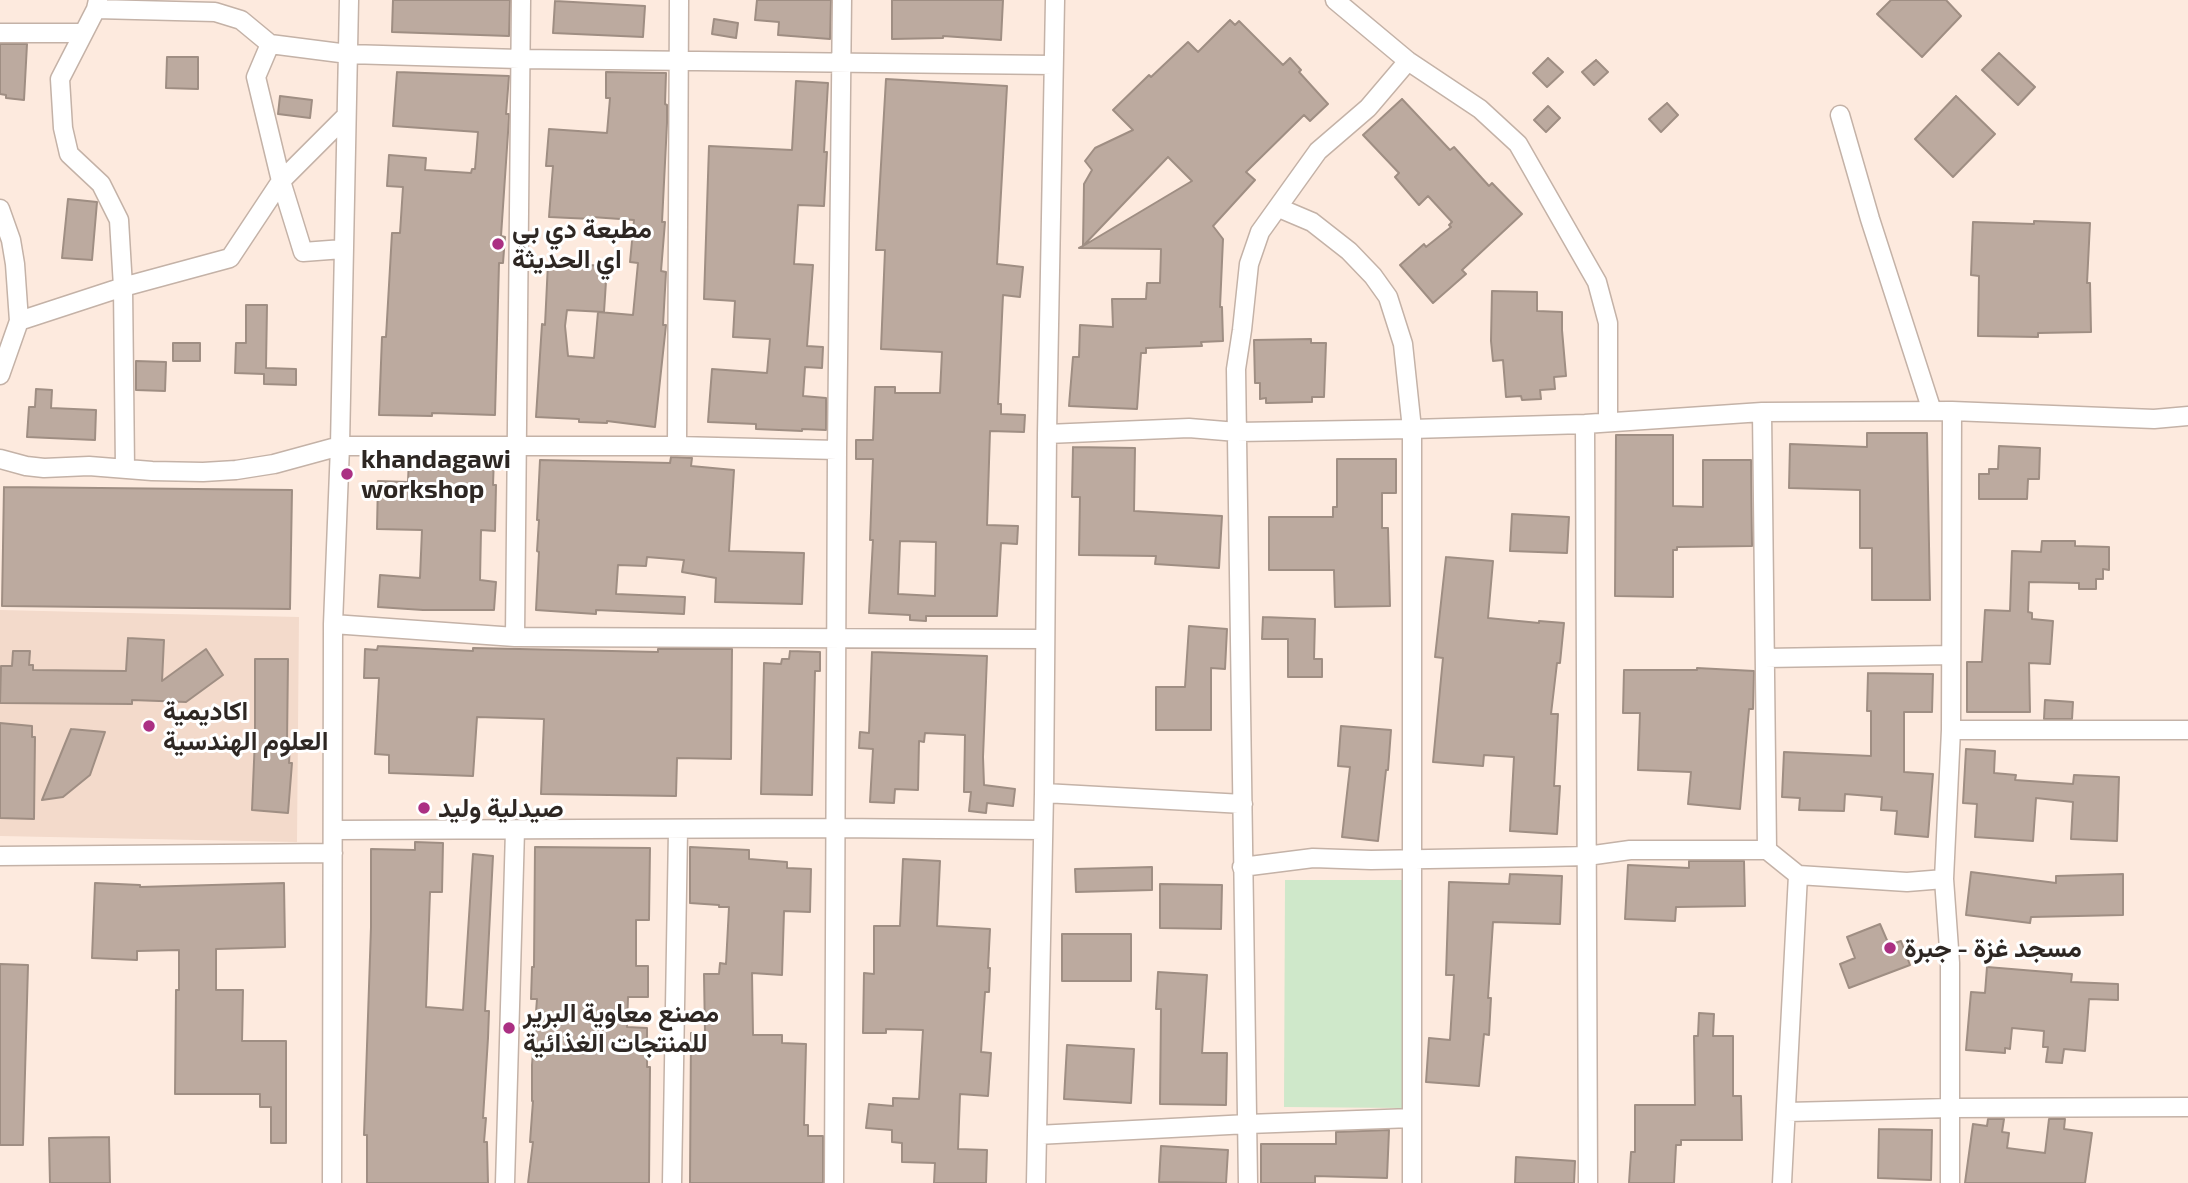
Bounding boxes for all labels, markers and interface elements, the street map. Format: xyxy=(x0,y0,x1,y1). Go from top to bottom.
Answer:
place label: مطبعة دي بي اي الحديثة xyxy=(512,213,652,274)
marker: مطبعة دي بي اي الحديثة xyxy=(490,236,506,252)
place label: khandagawi workshop xyxy=(361,443,511,504)
marker: khandagawi workshop xyxy=(339,466,355,482)
place label: اكاديمية العلوم الهندسية xyxy=(163,695,328,756)
marker: اكاديمية العلوم الهندسية xyxy=(141,718,157,734)
place label: صيدلية وليد xyxy=(438,792,564,824)
marker: صيدلية وليد xyxy=(416,800,432,816)
place label: مسجد غزة - جبرة xyxy=(1904,932,2082,964)
marker: مسجد غزة - جبرة xyxy=(1882,940,1898,956)
place label: مصنع معاوية البرير للمنتجات الغذائية xyxy=(523,997,719,1058)
marker: مصنع معاوية البرير للمنتجات الغذائية xyxy=(501,1020,517,1036)

